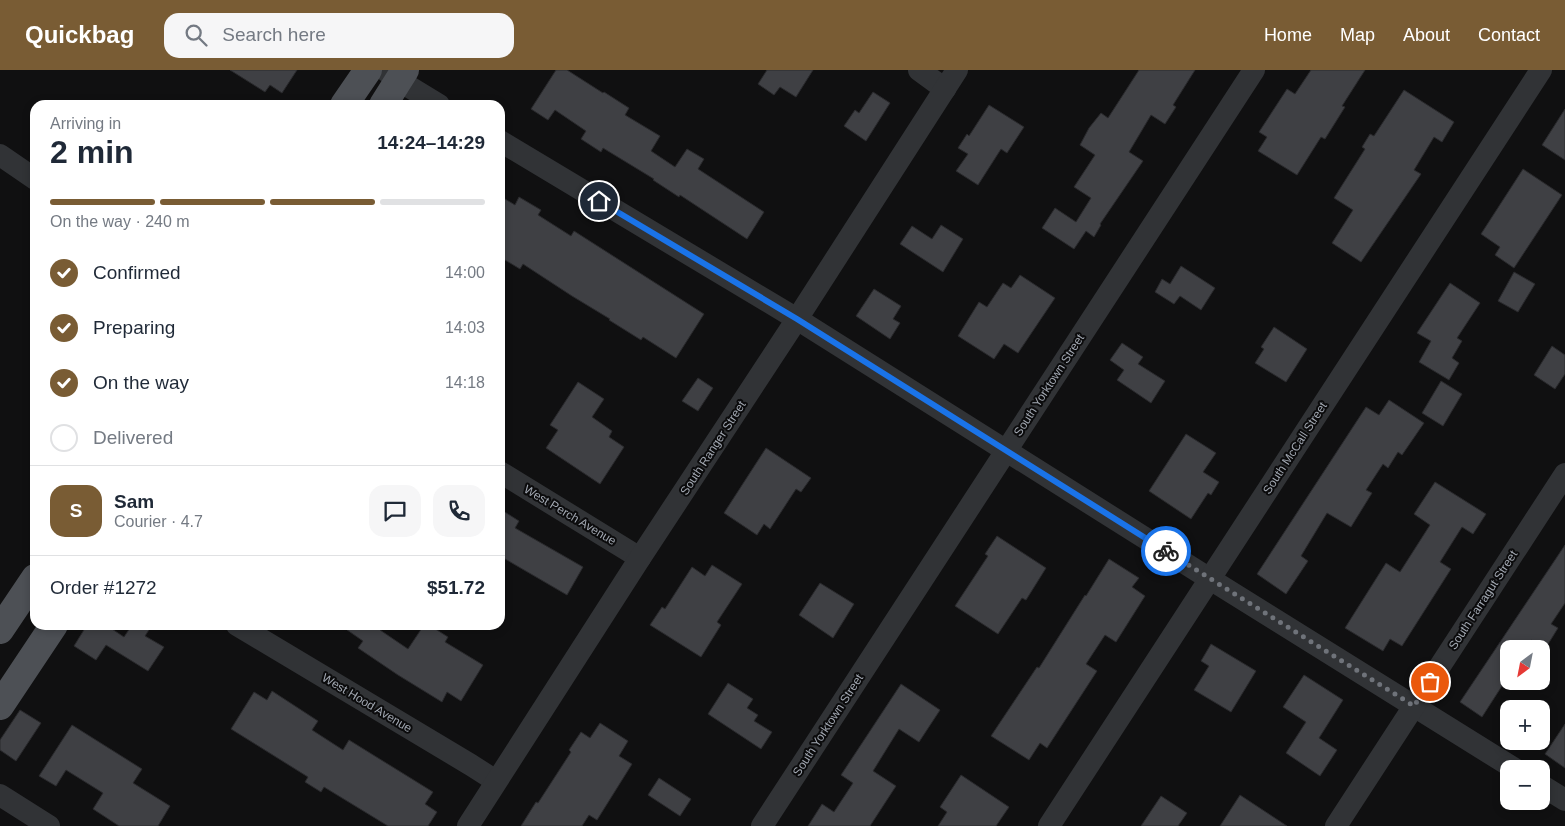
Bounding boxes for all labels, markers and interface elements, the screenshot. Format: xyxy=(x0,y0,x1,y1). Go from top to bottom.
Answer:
search box xyxy=(164,13,514,58)
text: Quickbag xyxy=(25,21,134,48)
icon: search xyxy=(182,21,210,49)
text: Search here xyxy=(222,24,326,45)
text: Home xyxy=(1264,25,1312,45)
text: Map xyxy=(1340,25,1375,45)
text: About xyxy=(1403,25,1450,45)
text: Contact xyxy=(1478,25,1540,45)
text: Arriving in xyxy=(50,115,121,132)
text: 14:24–14:29 xyxy=(377,132,485,153)
text: 2 min xyxy=(50,134,134,170)
pin xyxy=(578,180,620,222)
icon: home xyxy=(585,187,613,215)
text: On the way · 240 m xyxy=(50,213,190,230)
icon: check xyxy=(50,259,78,287)
text: Confirmed xyxy=(93,262,181,283)
text: 14:00 xyxy=(445,264,485,281)
icon: check xyxy=(50,314,78,342)
text: Preparing xyxy=(93,317,175,338)
text: 14:03 xyxy=(445,319,485,336)
street label: South Yorktown Street xyxy=(1011,331,1088,439)
icon: check xyxy=(50,369,78,397)
text: On the way xyxy=(93,372,189,393)
text: 14:18 xyxy=(445,374,485,391)
street label: South Ranger Street xyxy=(677,398,749,498)
street label: South McCall Street xyxy=(1260,399,1330,497)
text: Delivered xyxy=(93,427,173,448)
street label: West Perch Avenue xyxy=(521,482,619,548)
button: chat xyxy=(369,485,421,537)
button: phone xyxy=(433,485,485,537)
text: Sam xyxy=(114,491,154,512)
text: S xyxy=(70,500,82,521)
text: Courier · 4.7 xyxy=(114,513,203,530)
courier xyxy=(1141,526,1191,576)
icon: bike xyxy=(1152,537,1180,565)
street label: South Farragut Street xyxy=(1446,547,1521,652)
text: Order #1272 xyxy=(50,577,157,598)
text: $51.72 xyxy=(427,577,485,598)
north arrow xyxy=(1500,640,1550,690)
map controls xyxy=(1500,640,1550,810)
pin xyxy=(1409,661,1451,703)
icon: bag xyxy=(1416,668,1444,696)
street label: West Hood Avenue xyxy=(320,671,415,736)
street label: South Yorktown Street xyxy=(790,671,867,779)
button: + xyxy=(1500,700,1550,750)
button: − xyxy=(1500,760,1550,810)

